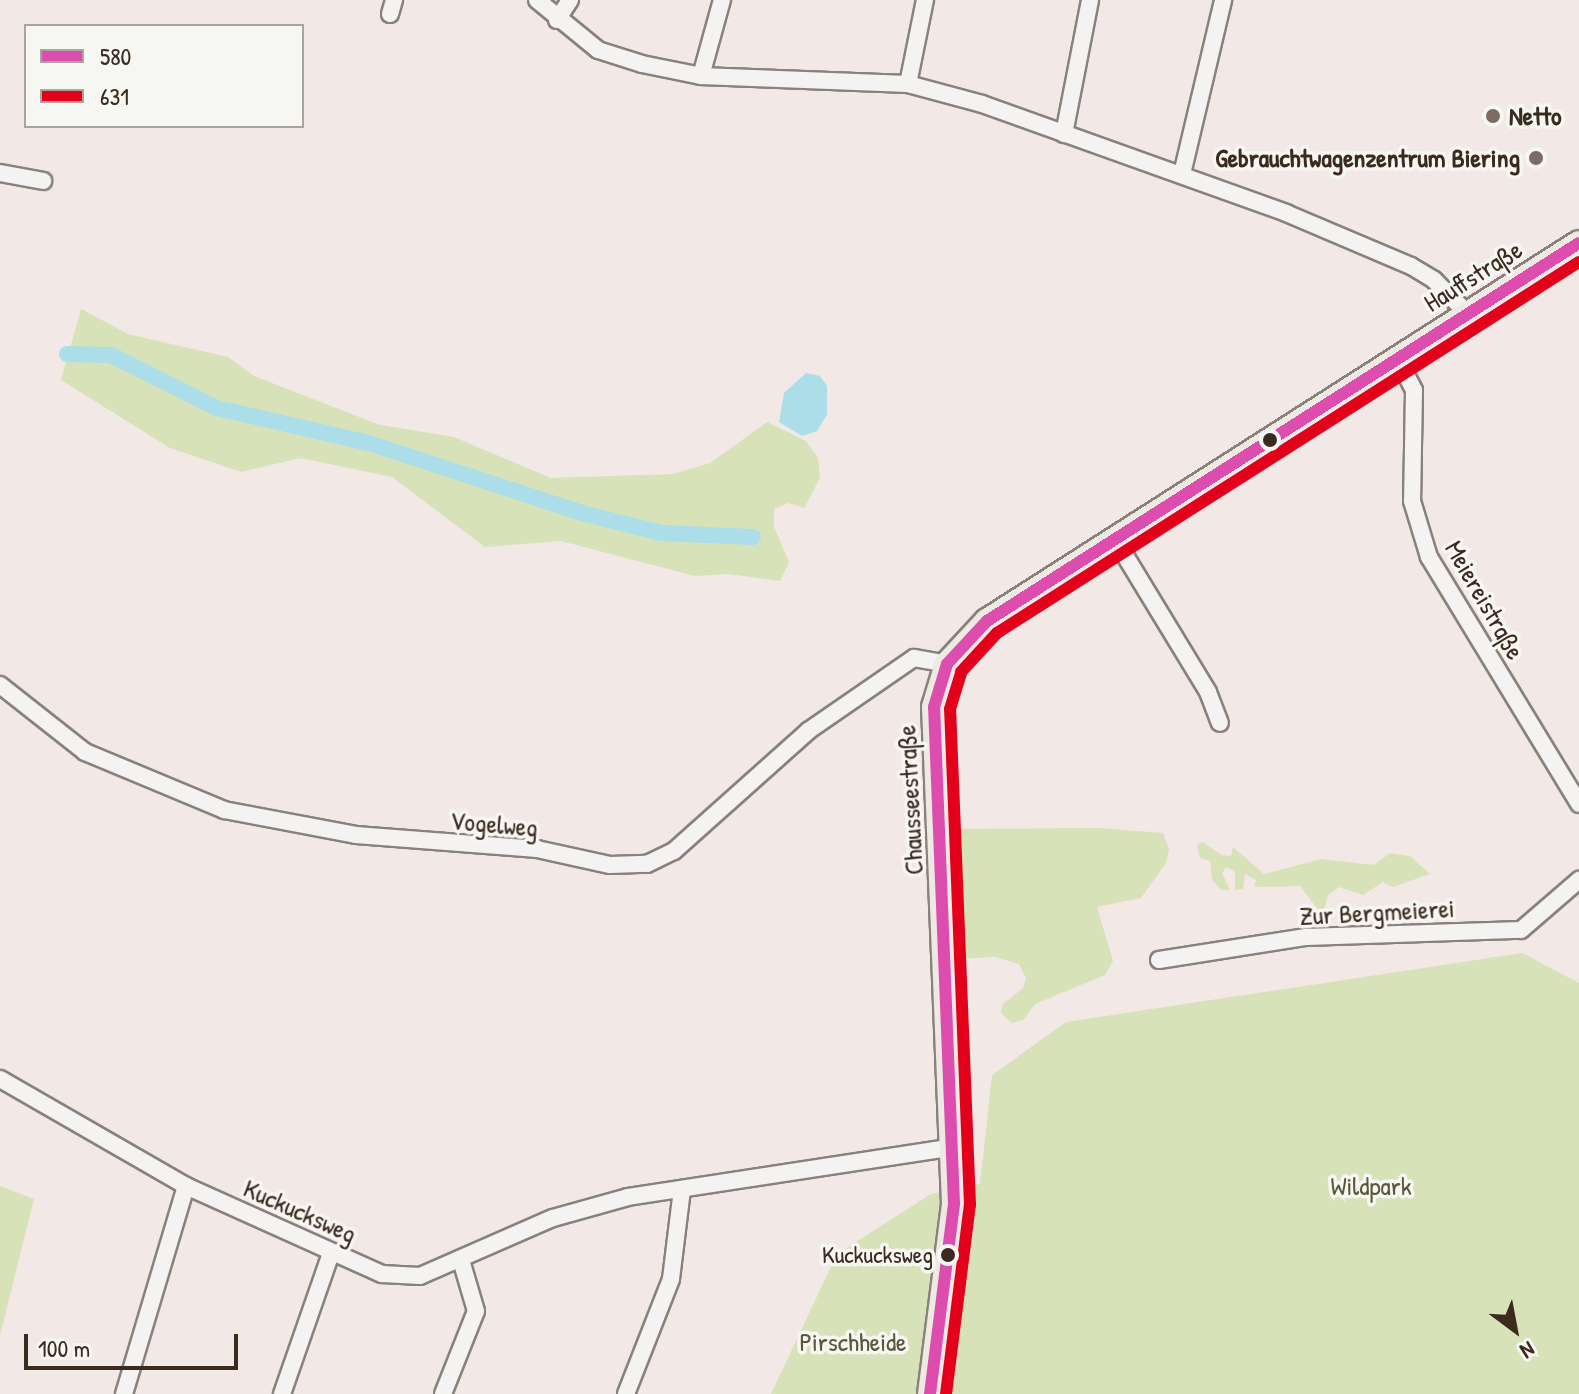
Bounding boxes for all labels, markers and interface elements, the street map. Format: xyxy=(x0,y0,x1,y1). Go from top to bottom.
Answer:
legend xyxy=(24,24,304,128)
text: 580 xyxy=(100,40,131,72)
text: 631 xyxy=(100,80,129,112)
place label: Netto xyxy=(1509,100,1562,132)
marker: Netto xyxy=(1484,107,1502,125)
place label: Gebrauchtwagenzentrum Biering xyxy=(1215,142,1520,174)
marker: Gebrauchtwagenzentrum Biering xyxy=(1527,149,1545,167)
street label: Hauffstraße xyxy=(1418,234,1528,318)
unlabelled marker xyxy=(1262,432,1278,448)
street label: Meiereistraße xyxy=(1439,535,1531,665)
street label: Chausseestraße xyxy=(891,724,929,876)
street label: Vogelweg xyxy=(449,805,539,843)
street label: Zur Bergmeierei xyxy=(1299,892,1455,932)
park label: Wildpark xyxy=(1330,1170,1412,1202)
street label: Kuckucksweg xyxy=(239,1172,361,1250)
place label: Kuckucksweg xyxy=(822,1241,933,1269)
marker: Kuckucksweg xyxy=(940,1247,956,1263)
north arrow xyxy=(1475,1290,1555,1370)
scale bar xyxy=(28,1318,242,1368)
park label: Pirschheide xyxy=(800,1326,906,1358)
text: 100 m xyxy=(38,1332,90,1364)
text: N xyxy=(1515,1335,1541,1366)

